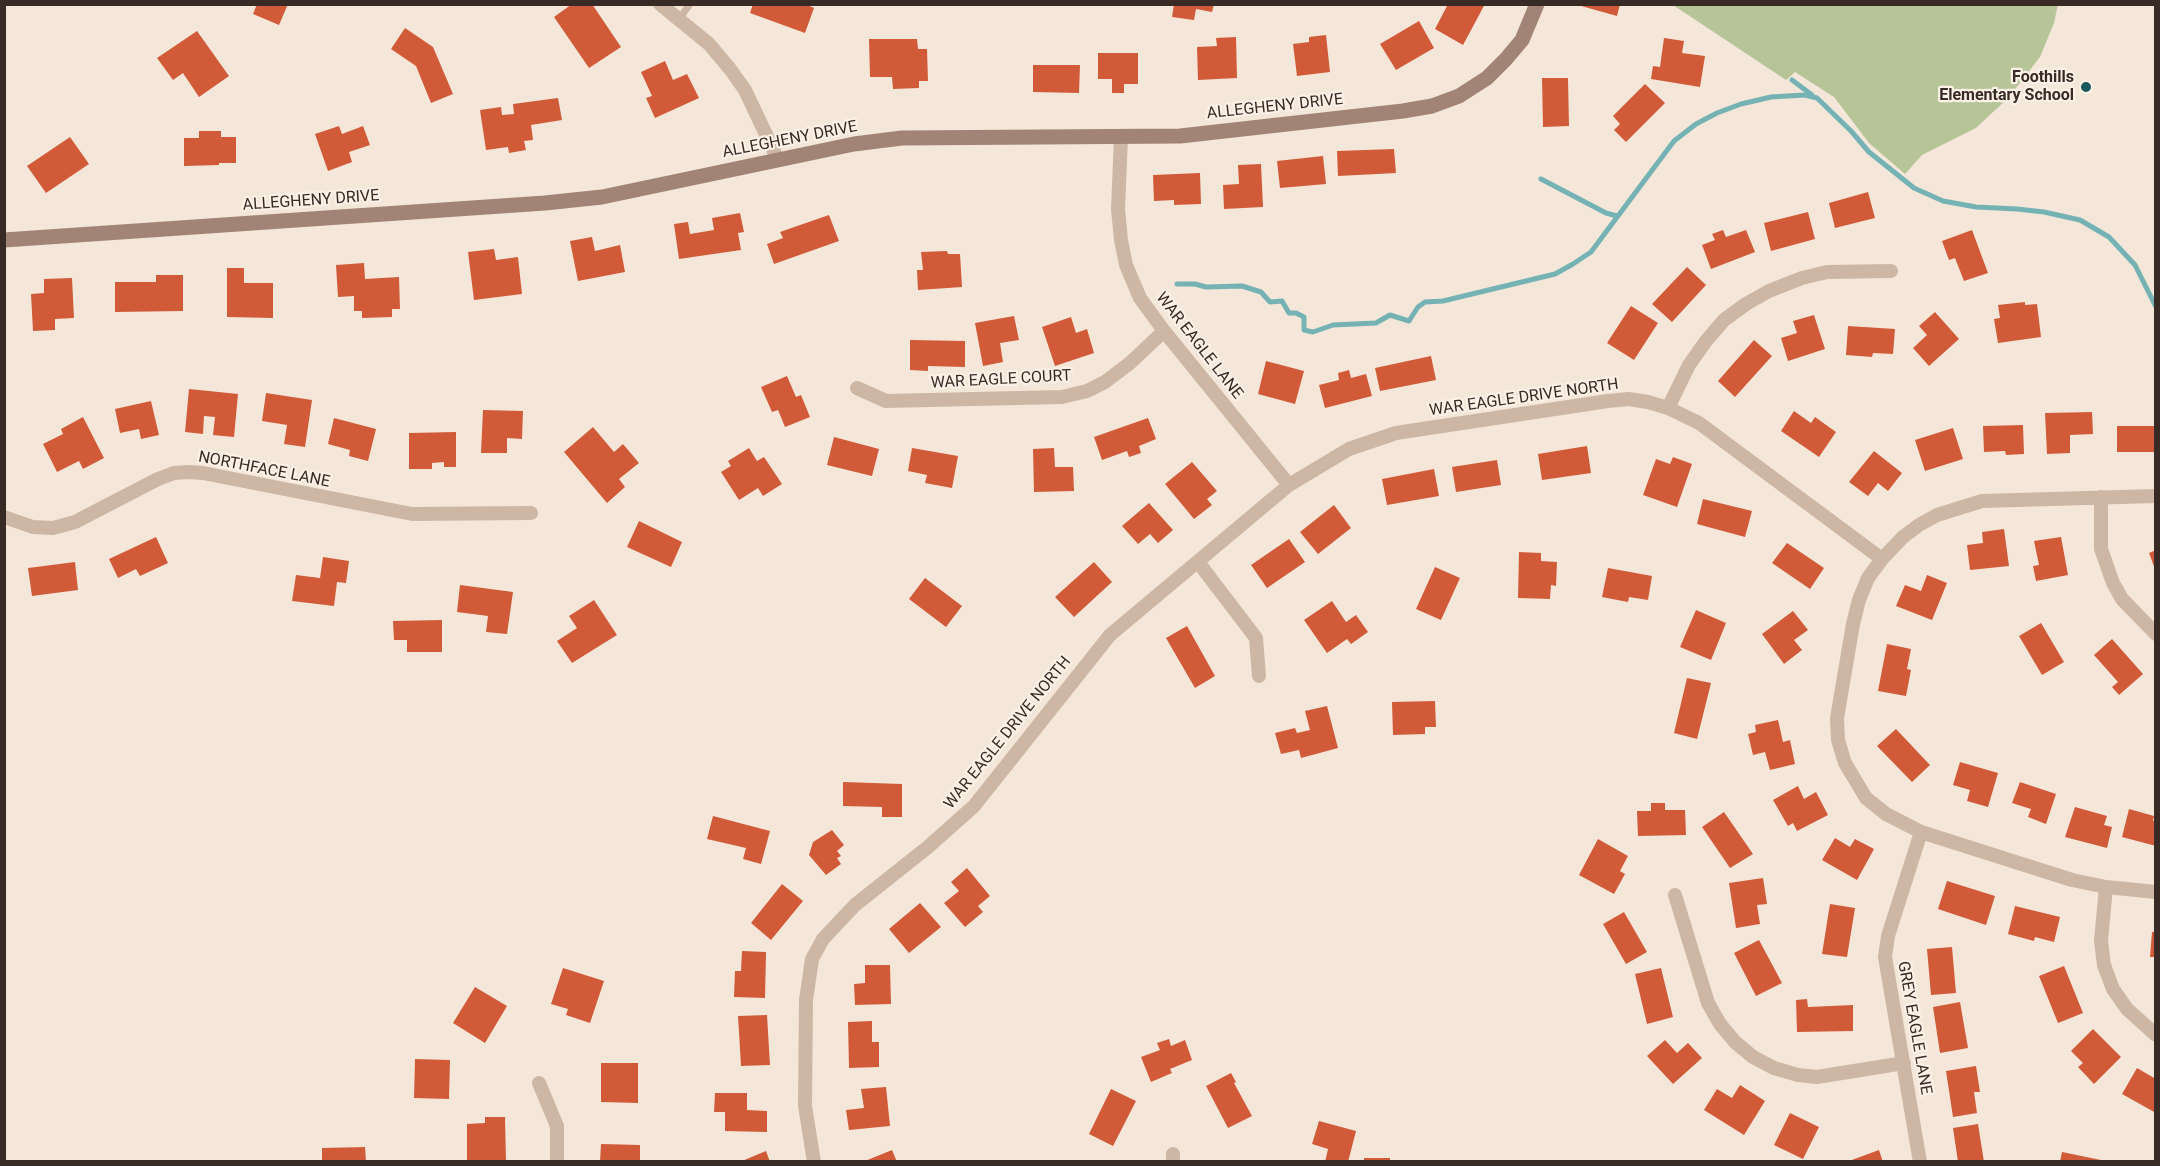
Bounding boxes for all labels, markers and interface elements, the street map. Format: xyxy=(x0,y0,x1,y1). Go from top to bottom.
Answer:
place label: Foothills Elementary School xyxy=(1939,68,2074,106)
marker: Foothills Elementary School xyxy=(2079,80,2093,94)
street label: ALLEGHENY DRIVE xyxy=(1206,90,1344,124)
street label: ALLEGHENY DRIVE xyxy=(721,118,859,162)
street label: ALLEGHENY DRIVE xyxy=(242,187,380,215)
street label: WAR EAGLE LANE xyxy=(1151,289,1247,403)
street label: WAR EAGLE COURT xyxy=(930,367,1072,393)
street label: WAR EAGLE DRIVE NORTH xyxy=(1428,375,1620,421)
street label: NORTHFACE LANE xyxy=(197,448,331,492)
street label: WAR EAGLE DRIVE NORTH xyxy=(941,653,1075,813)
street label: GREY EAGLE LANE xyxy=(1893,960,1935,1096)

